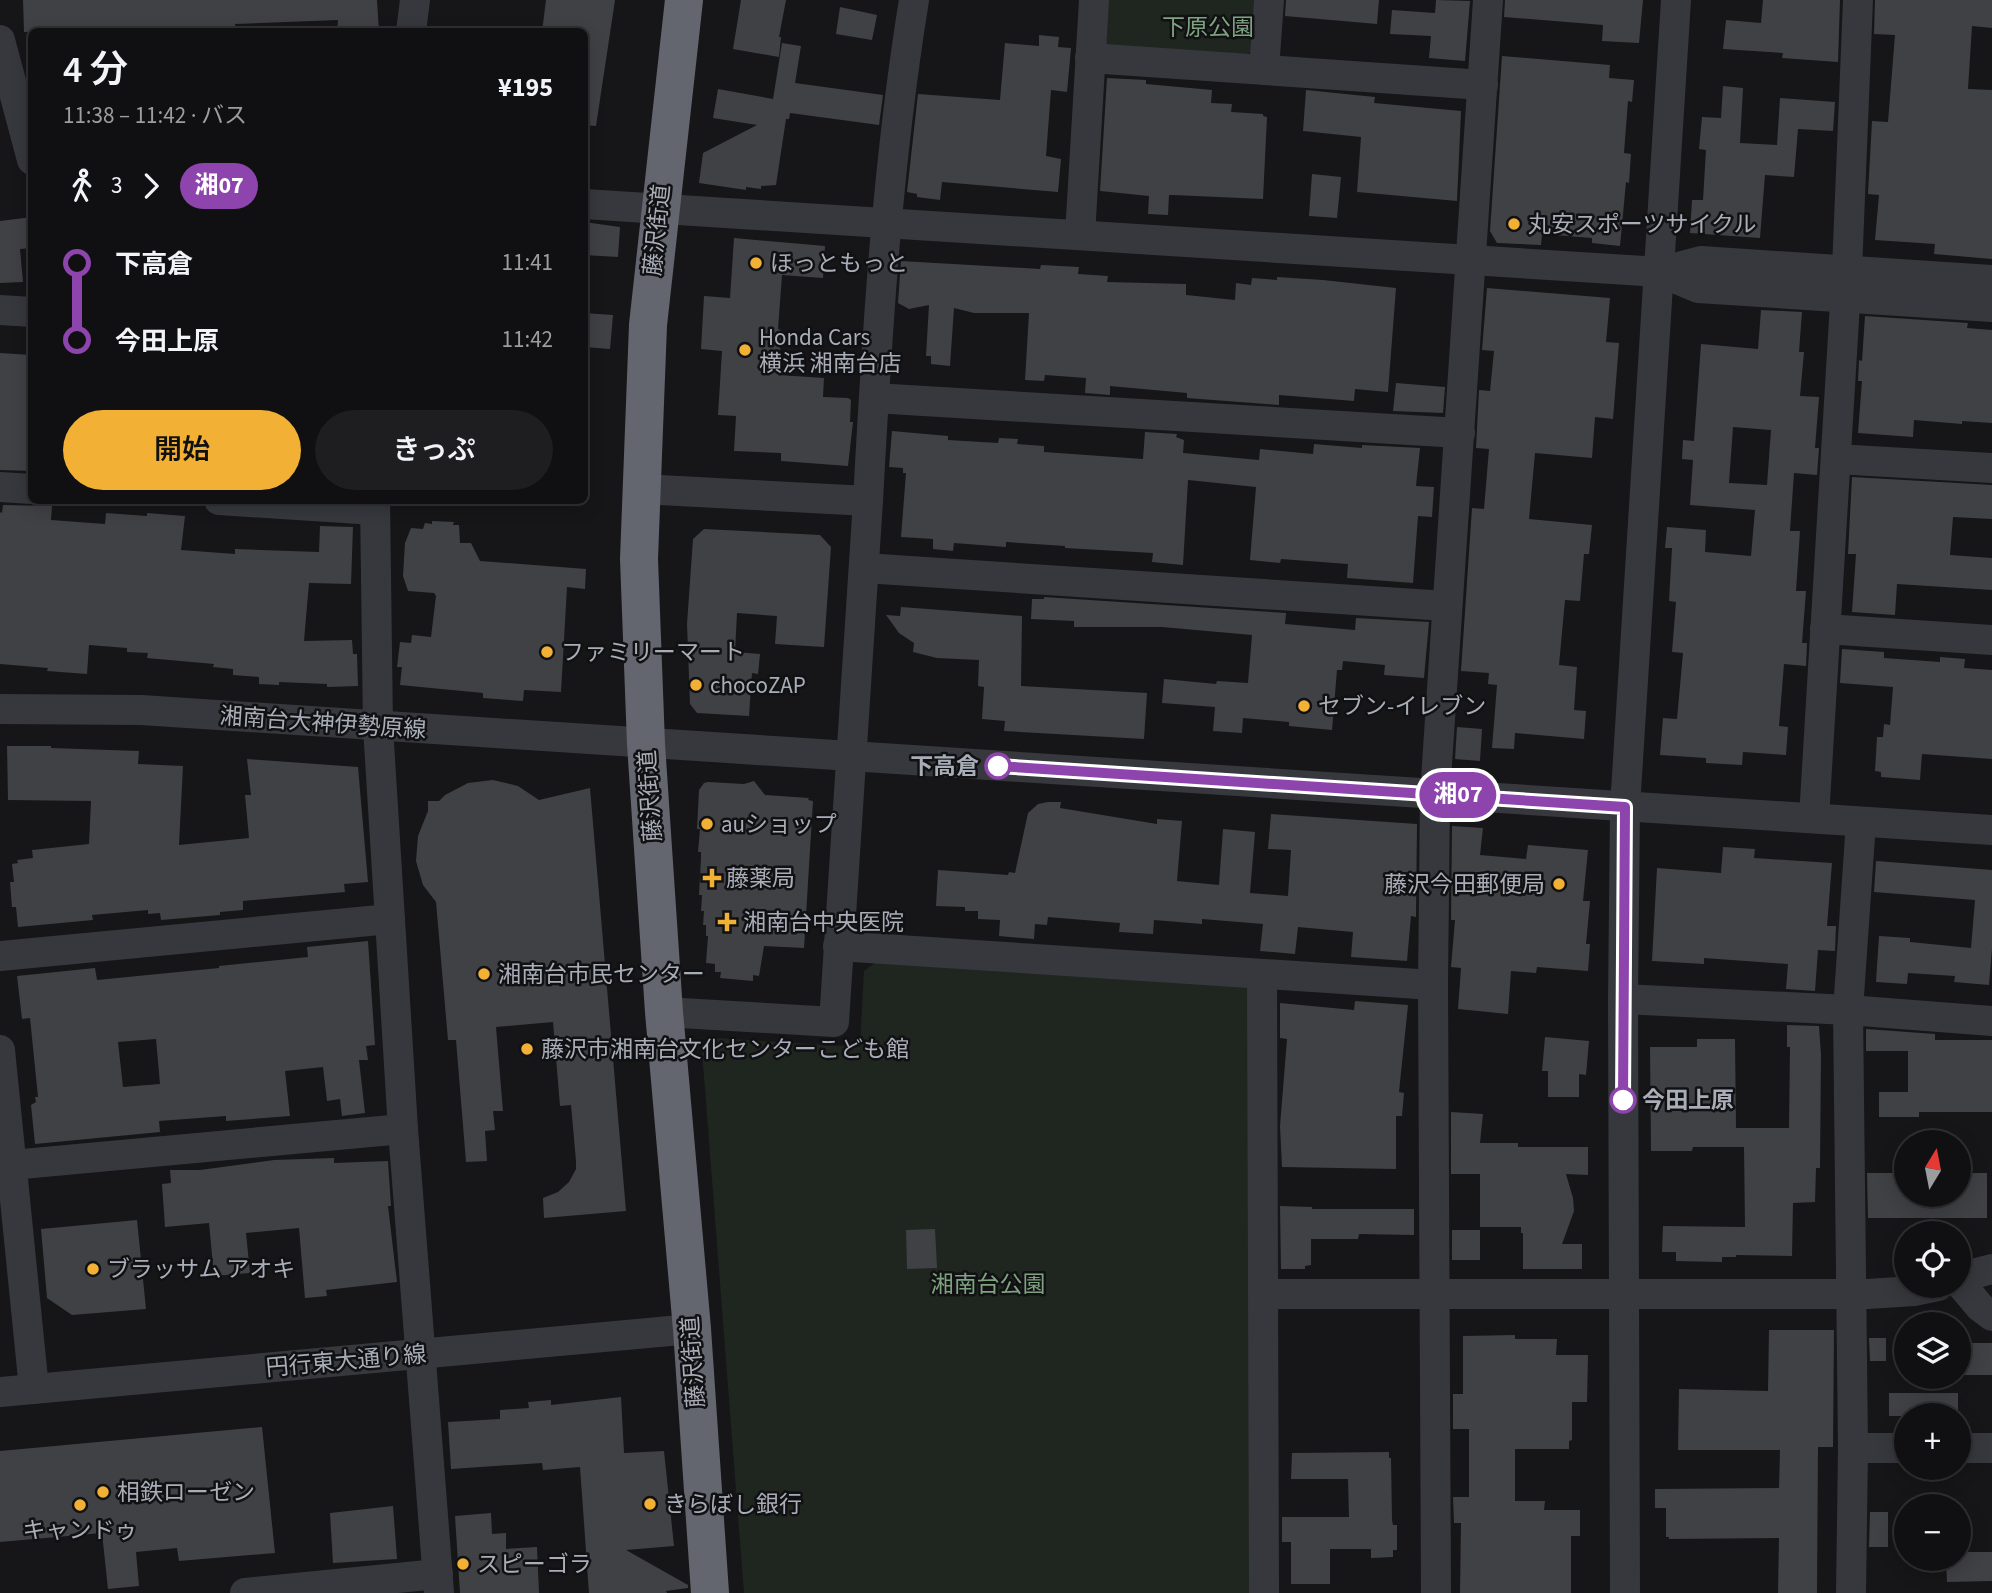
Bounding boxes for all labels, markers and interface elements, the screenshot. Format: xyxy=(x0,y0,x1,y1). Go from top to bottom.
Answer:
park label: 下原公園 xyxy=(1162,11,1254,44)
text: 4 分 xyxy=(63,43,128,97)
text: ¥195 xyxy=(498,69,553,106)
text: 11:38 – 11:42 · バス xyxy=(63,99,247,132)
icon: walk xyxy=(63,167,101,205)
icon: forward xyxy=(132,167,170,205)
text: 湘07 xyxy=(194,168,244,203)
text: 3 xyxy=(111,169,122,202)
street label: 藤沢街道 xyxy=(636,183,678,277)
place label: 丸安スポーツサイクル xyxy=(1528,208,1756,241)
marker: 丸安スポーツサイクル xyxy=(1506,216,1522,232)
text: 下高倉 xyxy=(115,246,193,283)
text: 11:41 xyxy=(502,246,553,279)
place label: ほっともっと xyxy=(770,247,908,280)
marker: ほっともっと xyxy=(748,255,764,271)
place label: Honda Cars 横浜 湘南台店 xyxy=(759,321,902,380)
text: 今田上原 xyxy=(115,323,219,360)
text: 11:42 xyxy=(502,323,553,356)
marker: Honda Cars 横浜 湘南台店 xyxy=(737,342,753,358)
button: 開始 xyxy=(63,410,301,490)
button: きっぷ xyxy=(315,410,553,490)
place label: ファミリーマート xyxy=(561,636,745,669)
marker: ファミリーマート xyxy=(539,644,555,660)
place label: chocoZAP xyxy=(710,669,806,702)
marker: chocoZAP xyxy=(688,677,704,693)
place label: セブン-イレブン xyxy=(1318,690,1486,723)
marker: セブン-イレブン xyxy=(1296,698,1312,714)
street label: 湘南台大神伊勢原線 xyxy=(219,699,427,747)
street label: 藤沢街道 xyxy=(630,749,670,843)
place label: 下高倉 xyxy=(910,750,979,783)
marker: 下高倉 xyxy=(985,753,1011,779)
line badge: 湘07 xyxy=(1418,772,1498,818)
text: 湘07 xyxy=(1433,777,1483,812)
place label: auショップ xyxy=(721,808,837,841)
marker: auショップ xyxy=(699,816,715,832)
place label: 藤薬局 xyxy=(726,862,795,895)
place label: 藤沢今田郵便局 xyxy=(1384,868,1545,901)
marker: 藤薬局 xyxy=(704,870,720,886)
marker: 藤沢今田郵便局 xyxy=(1551,876,1567,892)
place label: 湘南台中央医院 xyxy=(743,906,904,939)
marker: 湘南台中央医院 xyxy=(717,912,737,932)
place label: 湘南台市民センター xyxy=(498,958,705,991)
marker: 湘南台市民センター xyxy=(476,966,492,982)
place label: 藤沢市湘南台文化センターこども館 xyxy=(541,1033,909,1066)
marker: 藤沢市湘南台文化センターこども館 xyxy=(519,1041,535,1057)
place label: 今田上原 xyxy=(1642,1084,1734,1117)
marker: 今田上原 xyxy=(1610,1087,1636,1113)
north arrow xyxy=(1894,1130,1970,1208)
map controls xyxy=(1894,1130,1971,1571)
button: locate xyxy=(1894,1221,1971,1298)
place label: ブラッサム アオキ xyxy=(107,1253,295,1286)
marker: ブラッサム アオキ xyxy=(85,1261,101,1277)
park label: 湘南台公園 xyxy=(931,1268,1046,1301)
button: layers xyxy=(1894,1312,1971,1389)
street label: 藤沢街道 xyxy=(673,1315,713,1409)
street label: 円行東大通り線 xyxy=(264,1338,428,1384)
button: + xyxy=(1894,1403,1971,1480)
place label: 相鉄ローゼン xyxy=(117,1476,255,1509)
marker: 相鉄ローゼン xyxy=(95,1484,111,1500)
place label: きらぼし銀行 xyxy=(664,1488,802,1521)
button: − xyxy=(1894,1494,1971,1571)
marker: きらぼし銀行 xyxy=(642,1496,658,1512)
marker: キャンドゥ xyxy=(72,1497,88,1513)
place label: キャンドゥ xyxy=(23,1514,138,1547)
place label: スピーゴラ xyxy=(477,1548,592,1581)
marker: スピーゴラ xyxy=(455,1556,471,1572)

